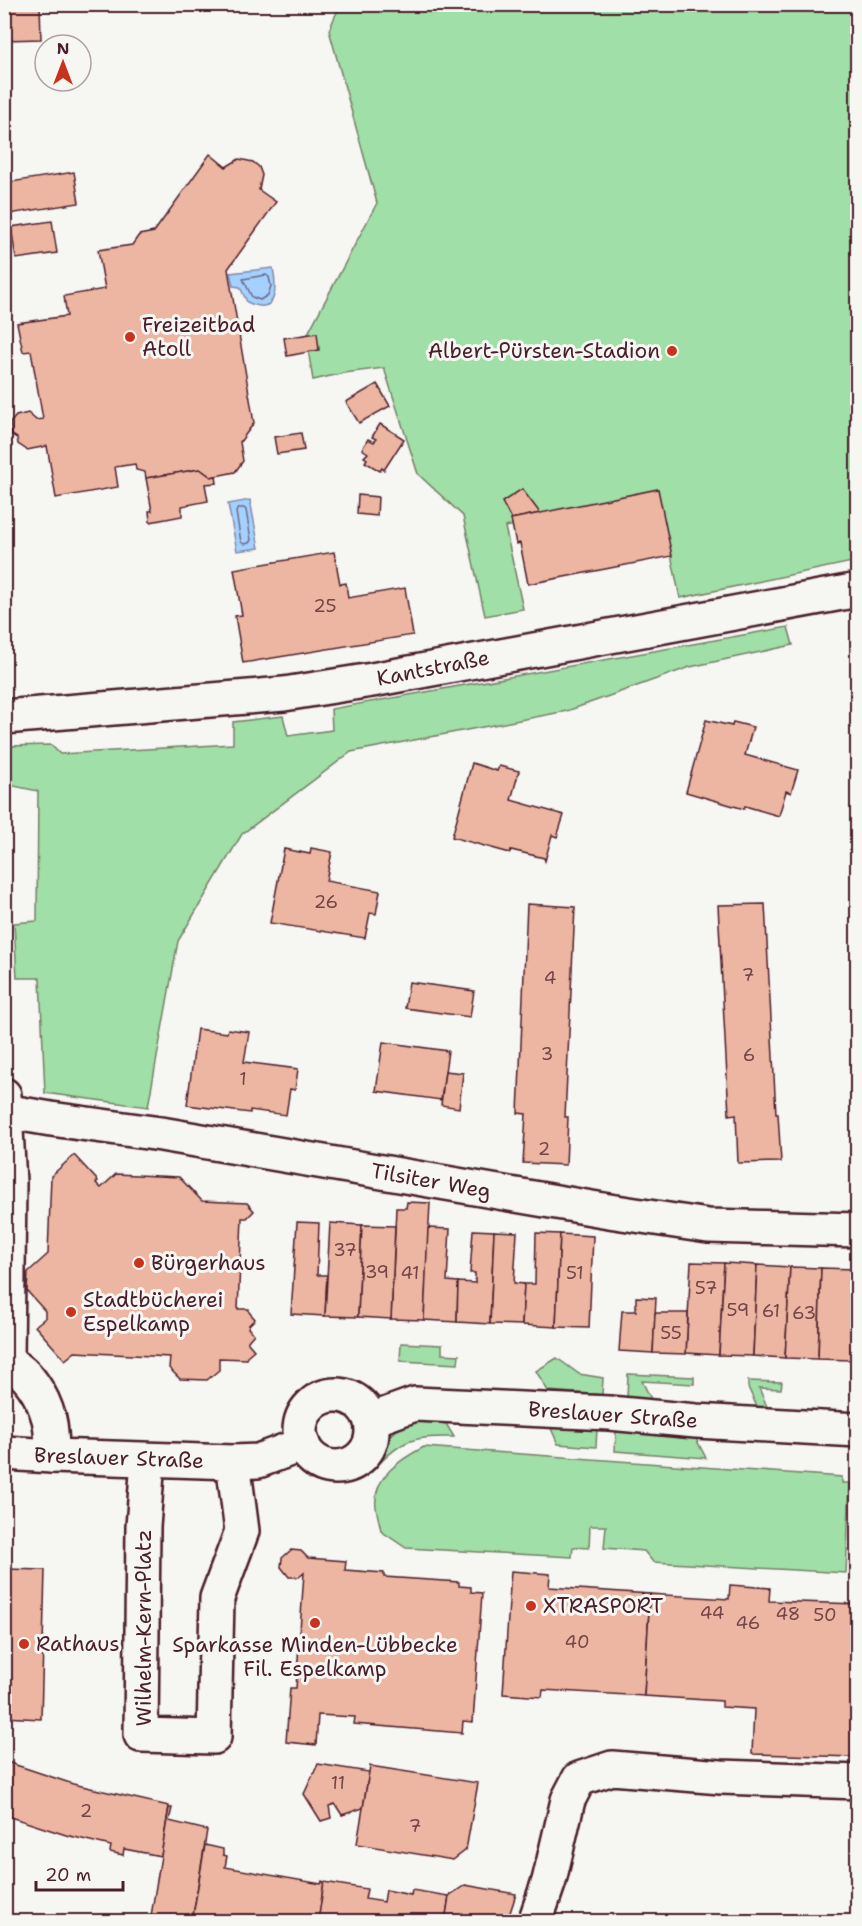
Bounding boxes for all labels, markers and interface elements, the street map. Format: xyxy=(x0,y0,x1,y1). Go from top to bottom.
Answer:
north arrow xyxy=(33,33,93,93)
text: N xyxy=(57,38,69,59)
place label: Freizeitbad Atoll xyxy=(142,311,255,363)
marker: Freizeitbad Atoll xyxy=(123,330,137,344)
place label: Albert-Pürsten-Stadion xyxy=(428,337,660,365)
marker: Albert-Pürsten-Stadion xyxy=(665,344,679,358)
house number: 25 xyxy=(313,594,337,618)
street label: Kantstraße xyxy=(374,643,492,693)
house number: 26 xyxy=(314,890,338,914)
house number: 7 xyxy=(742,963,754,987)
house number: 4 xyxy=(544,966,556,990)
house number: 3 xyxy=(541,1042,553,1066)
house number: 6 xyxy=(743,1043,755,1067)
house number: 1 xyxy=(239,1067,247,1091)
house number: 2 xyxy=(538,1137,550,1161)
street label: Tilsiter Weg xyxy=(369,1157,493,1205)
house number: 37 xyxy=(333,1238,357,1262)
place label: Bürgerhaus xyxy=(151,1249,266,1277)
marker: Bürgerhaus xyxy=(132,1256,146,1270)
house number: 39 xyxy=(365,1260,389,1284)
house number: 41 xyxy=(400,1261,420,1285)
house number: 51 xyxy=(566,1261,584,1285)
house number: 57 xyxy=(695,1276,717,1300)
place label: Stadtbücherei Espelkamp xyxy=(83,1286,224,1338)
house number: 59 xyxy=(727,1298,749,1322)
house number: 61 xyxy=(762,1299,780,1323)
house number: 63 xyxy=(792,1301,816,1325)
marker: Stadtbücherei Espelkamp xyxy=(64,1305,78,1319)
house number: 55 xyxy=(660,1321,682,1345)
street label: Breslauer Straße xyxy=(527,1395,699,1435)
street label: Breslauer Straße xyxy=(34,1441,204,1475)
street label: Wilhelm-Kern-Platz xyxy=(130,1530,158,1726)
place label: XTRASPORT xyxy=(543,1592,664,1620)
marker: XTRASPORT xyxy=(524,1599,538,1613)
house number: 44 xyxy=(700,1601,724,1625)
house number: 48 xyxy=(776,1602,800,1626)
house number: 50 xyxy=(813,1603,837,1627)
house number: 46 xyxy=(736,1611,760,1635)
marker: Sparkasse Minden-Lübbecke Fil. Espelkamp xyxy=(308,1616,322,1630)
place label: Rathaus xyxy=(36,1630,120,1658)
house number: 40 xyxy=(564,1630,590,1654)
place label: Sparkasse Minden-Lübbecke Fil. Espelkamp xyxy=(172,1631,458,1683)
marker: Rathaus xyxy=(17,1637,31,1651)
house number: 11 xyxy=(331,1771,345,1795)
house number: 2 xyxy=(80,1799,92,1823)
house number: 7 xyxy=(409,1814,421,1838)
scale bar xyxy=(36,1854,123,1892)
text: 20 m xyxy=(45,1863,91,1887)

